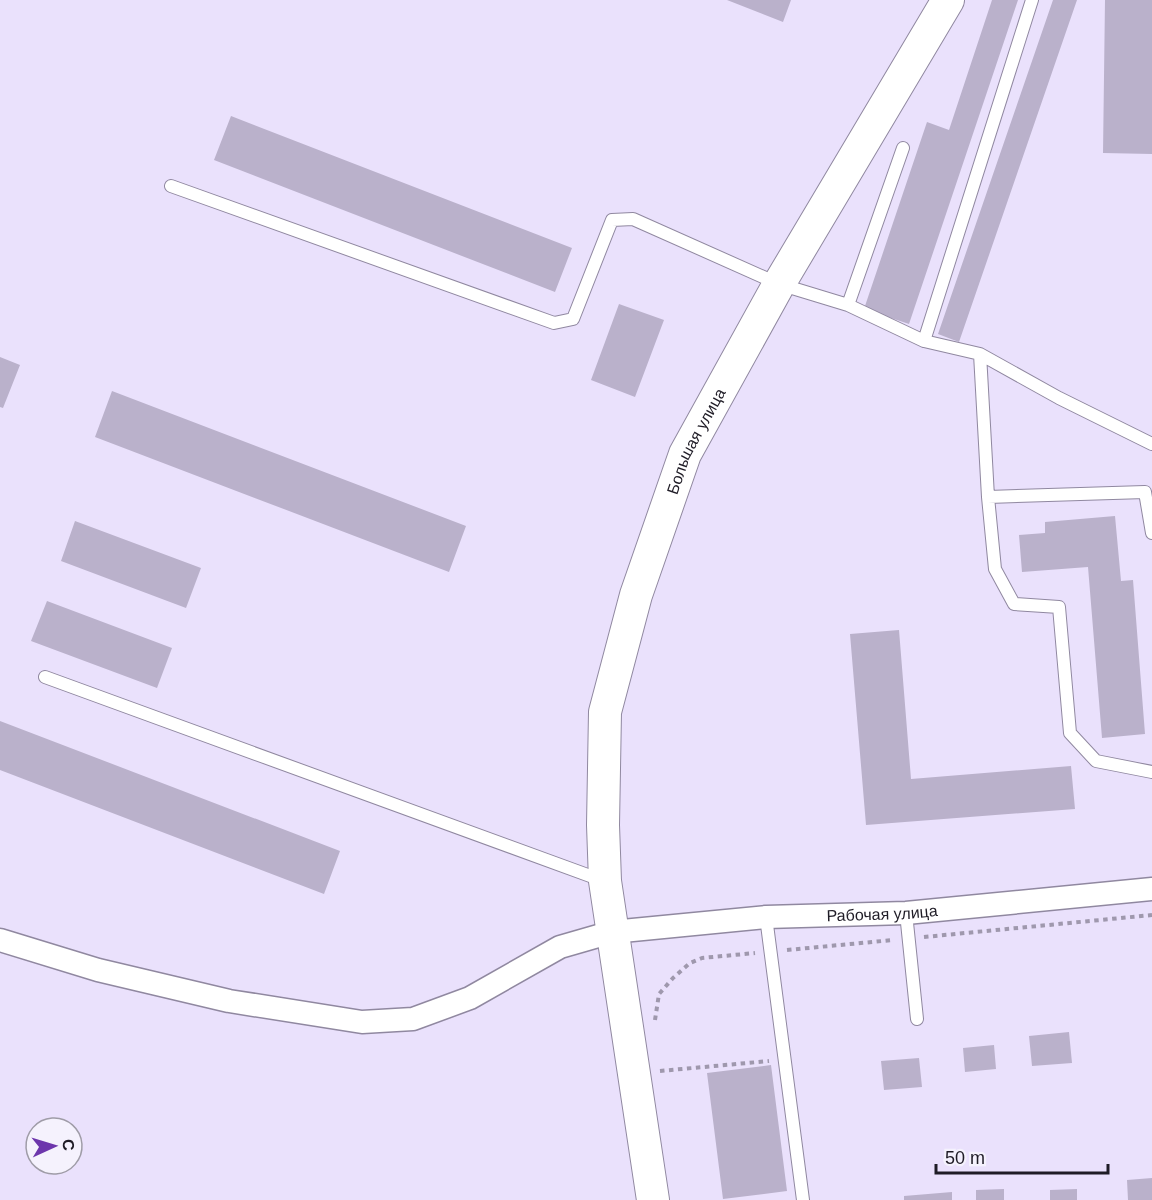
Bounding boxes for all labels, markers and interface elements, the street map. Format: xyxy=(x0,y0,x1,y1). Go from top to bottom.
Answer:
street label: Большая улица xyxy=(664,385,729,496)
street label: Рабочая улица xyxy=(826,902,938,924)
north arrow xyxy=(24,1116,84,1176)
scale bar xyxy=(936,1137,1108,1175)
text: С xyxy=(60,1139,77,1152)
text: 50 m xyxy=(945,1148,985,1168)

